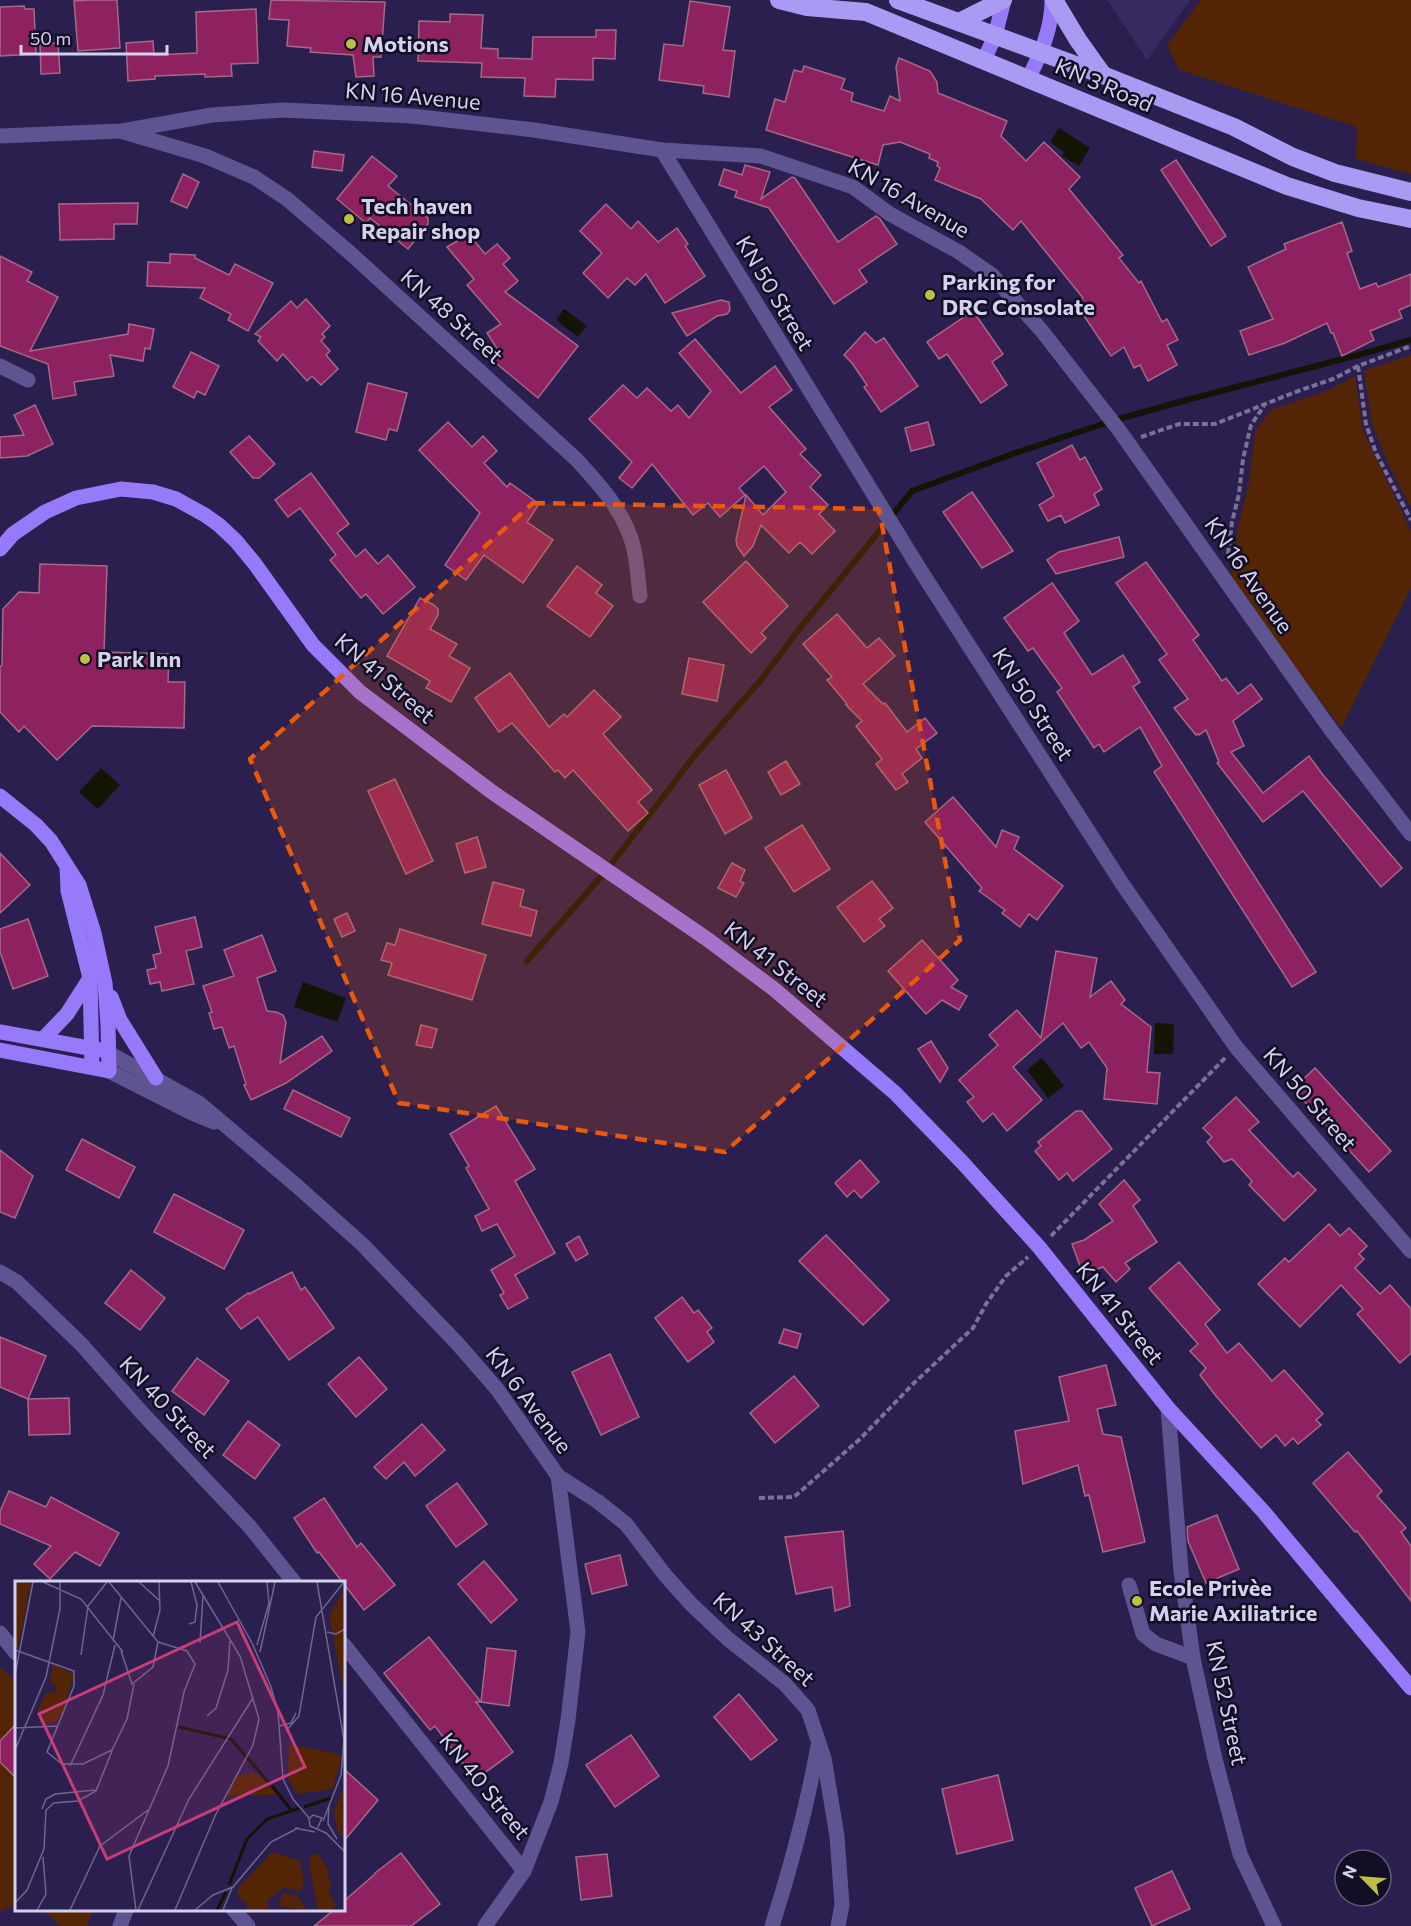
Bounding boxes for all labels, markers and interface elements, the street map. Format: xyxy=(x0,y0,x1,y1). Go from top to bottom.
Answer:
scale bar xyxy=(21,18,166,56)
text: 50 m xyxy=(30,27,71,49)
place label: Motions xyxy=(363,30,449,57)
marker: Motions xyxy=(344,37,358,51)
street label: KN 3 Road xyxy=(1051,52,1157,117)
street label: KN 16 Avenue xyxy=(344,76,482,115)
street label: KN 16 Avenue xyxy=(844,152,975,243)
place label: Tech haven Repair shop xyxy=(361,192,480,244)
marker: Tech haven Repair shop xyxy=(342,212,356,226)
street label: KN 50 Street xyxy=(731,231,820,355)
street label: KN 48 Street xyxy=(396,263,509,369)
place label: Parking for DRC Consolate xyxy=(942,268,1095,320)
marker: Parking for DRC Consolate xyxy=(923,288,937,302)
street label: KN 16 Avenue xyxy=(1199,511,1299,638)
street label: KN 41 Street xyxy=(330,627,441,728)
street label: KN 50 Street xyxy=(987,642,1080,765)
place label: Park Inn xyxy=(97,645,181,672)
marker: Park Inn xyxy=(78,652,92,666)
street label: KN 41 Street xyxy=(719,915,833,1012)
street label: KN 50 Street xyxy=(1258,1041,1363,1156)
street label: KN 41 Street xyxy=(1071,1256,1170,1369)
street label: KN 6 Avenue xyxy=(481,1341,578,1458)
street label: KN 40 Street xyxy=(114,1350,222,1463)
place label: Ecole Privèe Marie Axiliatrice xyxy=(1149,1574,1317,1626)
inset map xyxy=(15,1581,345,1911)
street label: KN 43 Street xyxy=(708,1586,821,1691)
marker: Ecole Privèe Marie Axiliatrice xyxy=(1130,1594,1144,1608)
street label: KN 52 Street xyxy=(1201,1638,1254,1768)
street label: KN 40 Street xyxy=(434,1727,537,1845)
north arrow xyxy=(1333,1848,1393,1908)
text: N xyxy=(1338,1862,1360,1881)

